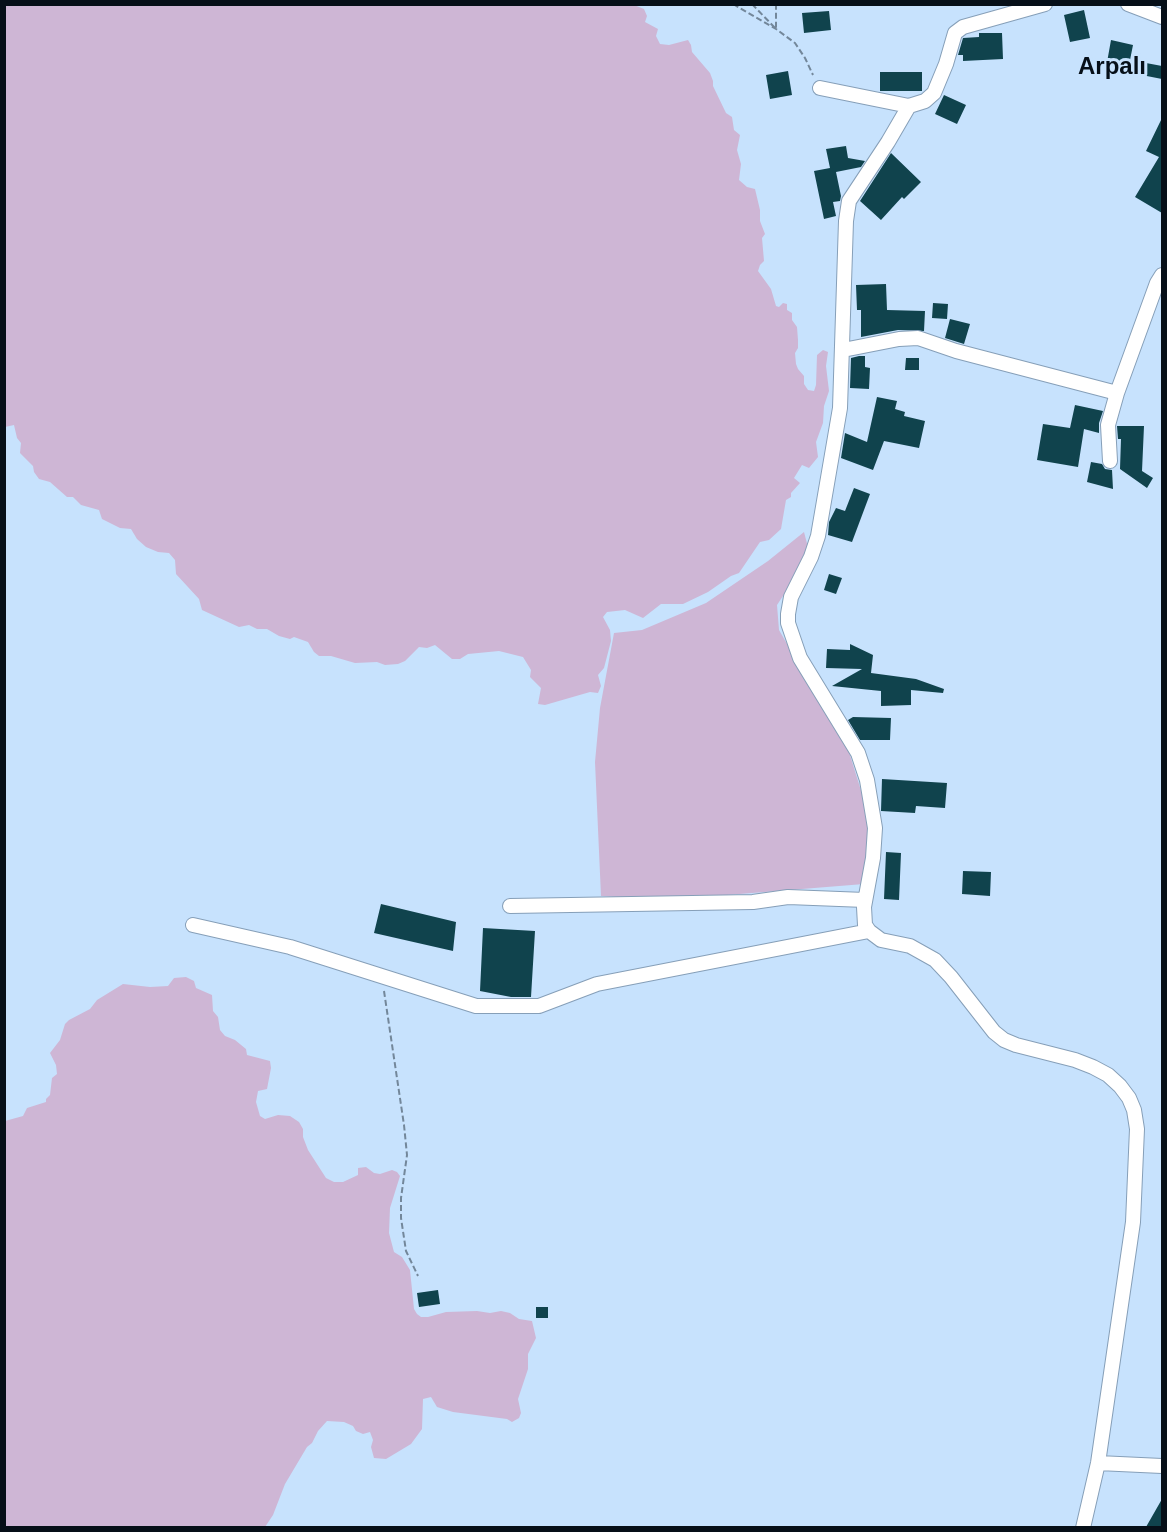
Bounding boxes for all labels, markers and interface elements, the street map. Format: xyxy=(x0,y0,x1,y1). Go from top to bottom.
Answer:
district label: Arpalı xyxy=(1078,53,1146,81)

